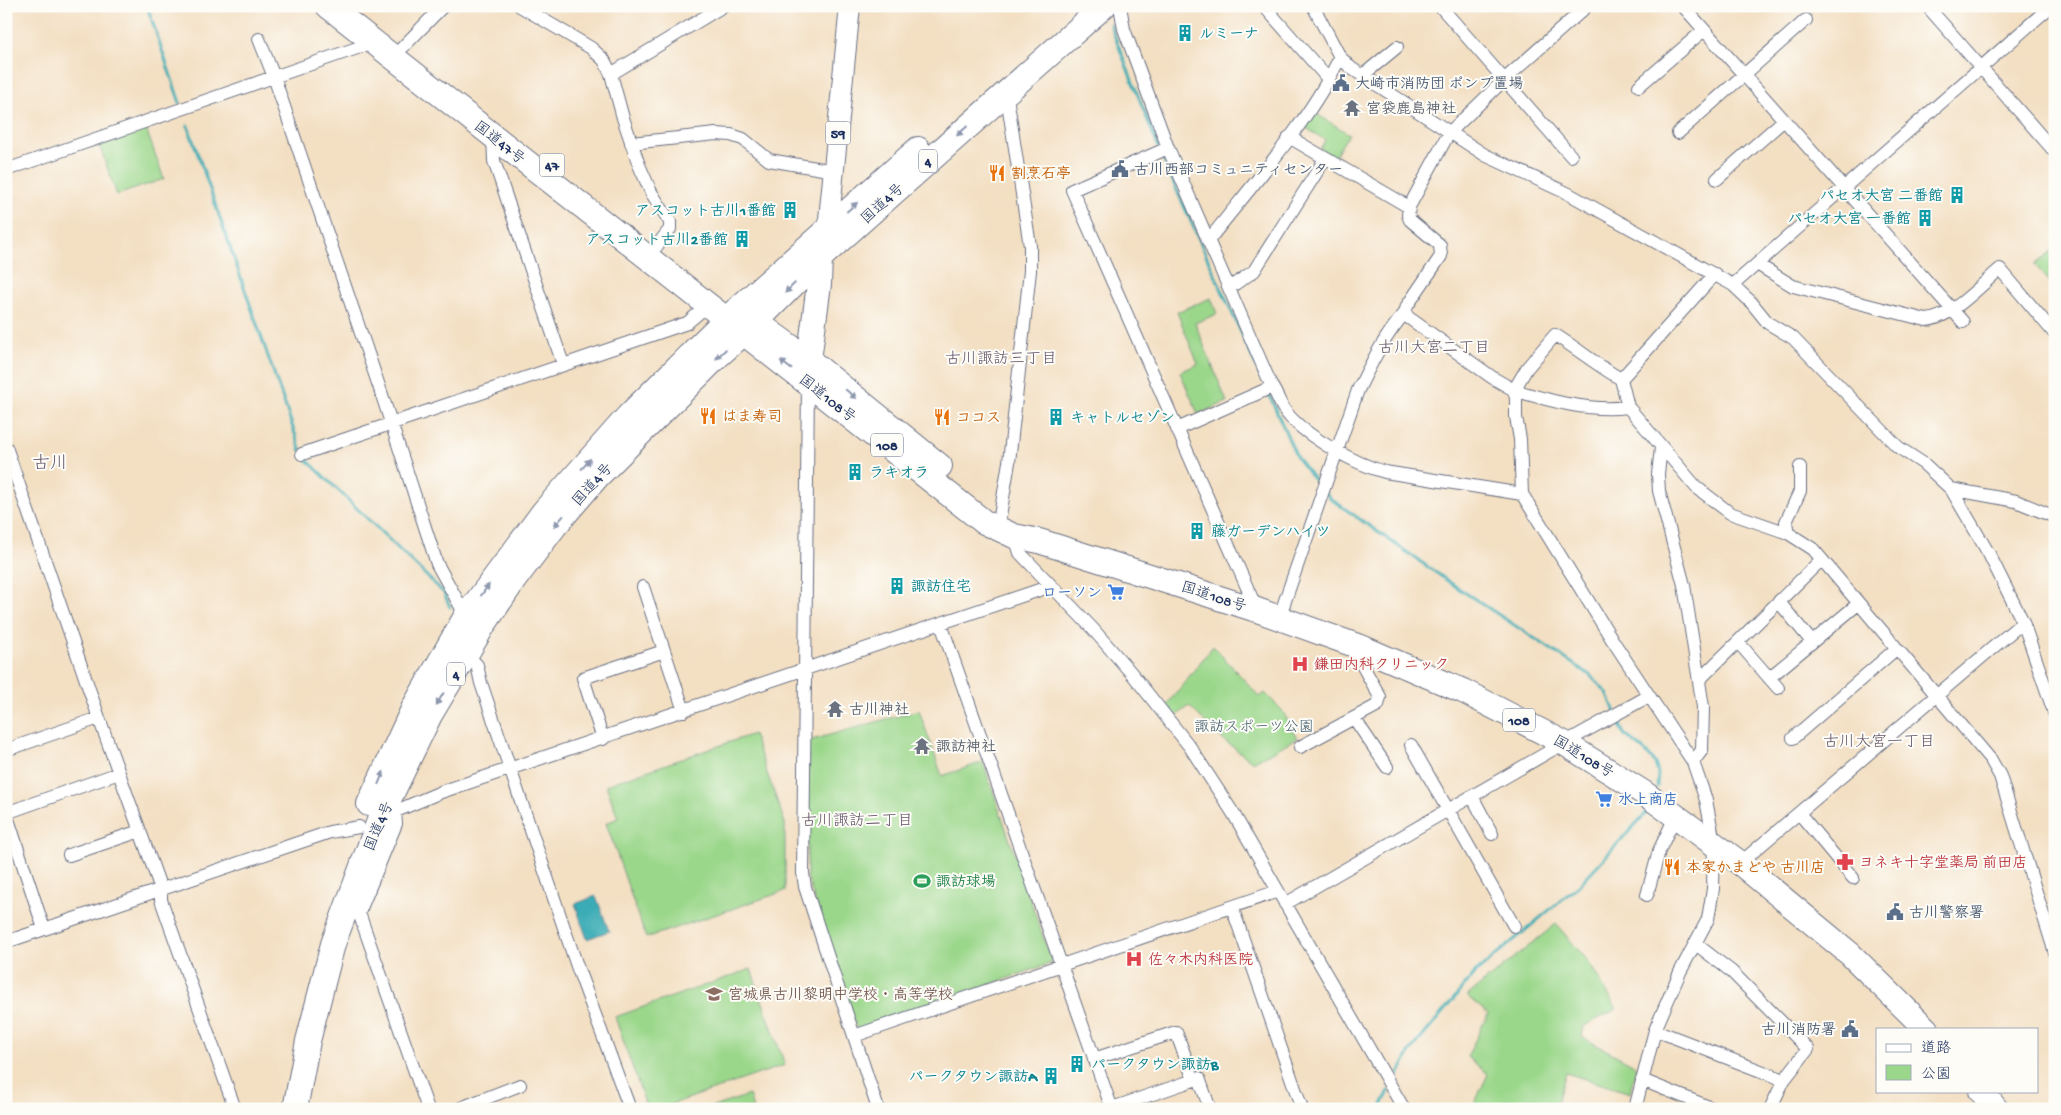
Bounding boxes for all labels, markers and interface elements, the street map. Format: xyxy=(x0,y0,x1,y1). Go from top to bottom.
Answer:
building icon: ルミーナ xyxy=(1175,23,1195,43)
place label: ルミーナ xyxy=(1199,26,1259,44)
public building icon: 大崎市消防団 ポンプ置場 xyxy=(1331,73,1351,93)
place label: 大崎市消防団 ポンプ置場 xyxy=(1355,75,1524,94)
temple icon: 宮袋鹿島神社 xyxy=(1342,98,1362,118)
place label: 宮袋鹿島神社 xyxy=(1366,100,1456,119)
street label: 国道47号 xyxy=(470,118,528,169)
road number: 59 xyxy=(826,122,850,144)
one-way arrow xyxy=(956,125,968,137)
road number: 4 xyxy=(919,150,937,172)
road number: 47 xyxy=(540,154,564,176)
public building icon: 古川西部コミュニティセンター xyxy=(1110,159,1130,179)
place label: 古川西部コミュニティセンター xyxy=(1134,161,1343,180)
restaurant icon: 割烹石亭 xyxy=(987,163,1007,183)
place label: 割烹石亭 xyxy=(1011,165,1071,184)
street label: 国道4号 xyxy=(858,180,909,229)
building icon: パセオ大宮 二番館 xyxy=(1947,185,1967,205)
place label: パセオ大宮 二番館 xyxy=(1819,187,1943,206)
building icon: アスコット古川1番館 xyxy=(780,200,800,220)
place label: アスコット古川1番館 xyxy=(635,202,776,221)
one-way arrow xyxy=(846,202,858,213)
building icon: パセオ大宮 一番館 xyxy=(1915,208,1935,228)
place label: パセオ大宮 一番館 xyxy=(1787,210,1911,229)
building icon: アスコット古川2番館 xyxy=(732,229,752,249)
place label: アスコット古川2番館 xyxy=(586,231,728,250)
one-way arrow xyxy=(785,282,797,294)
district label: 古川大宮二丁目 xyxy=(1378,339,1490,359)
one-way arrow xyxy=(715,347,727,359)
district label: 古川諏訪三丁目 xyxy=(945,350,1057,370)
one-way arrow xyxy=(780,359,793,370)
street label: 国道108号 xyxy=(795,372,859,428)
one-way arrow xyxy=(844,388,857,399)
restaurant icon: はま寿司 xyxy=(698,406,718,426)
restaurant icon: ココス xyxy=(932,407,952,427)
building icon: キャトルセゾン xyxy=(1046,407,1066,427)
place label: はま寿司 xyxy=(722,408,782,427)
place label: キャトルセゾン xyxy=(1070,409,1175,428)
place label: ココス xyxy=(956,410,1001,428)
road number: 108 xyxy=(871,434,903,456)
district label: 古川 xyxy=(32,453,68,475)
one-way arrow xyxy=(581,457,592,470)
street label: 国道4号 xyxy=(569,460,618,511)
building icon: ラキオラ xyxy=(845,462,865,482)
place label: ラキオラ xyxy=(869,465,929,483)
one-way arrow xyxy=(554,514,565,527)
building icon: 藤ガーデンハイツ xyxy=(1187,521,1207,541)
place label: 藤ガーデンハイツ xyxy=(1211,523,1330,542)
building icon: 諏訪住宅 xyxy=(887,576,907,596)
place label: 諏訪住宅 xyxy=(911,578,971,597)
street label: 国道108号 xyxy=(1178,579,1248,617)
supermarket icon: ローソン xyxy=(1106,582,1126,602)
one-way arrow xyxy=(480,583,490,597)
place label: ローソン xyxy=(1042,585,1102,603)
hospital icon: 鎌田内科クリニック xyxy=(1290,654,1310,674)
place label: 鎌田内科クリニック xyxy=(1314,656,1449,675)
road number: 4 xyxy=(447,662,465,686)
one-way arrow xyxy=(436,693,445,706)
temple icon: 古川神社 xyxy=(825,699,845,719)
place label: 古川神社 xyxy=(849,701,909,720)
road number: 108 xyxy=(1503,708,1535,732)
park label: 諏訪スポーツ公園 xyxy=(1194,719,1314,737)
street label: 国道108号 xyxy=(1549,733,1617,783)
district label: 古川大宮一丁目 xyxy=(1823,733,1935,753)
temple icon: 諏訪神社 xyxy=(912,736,932,756)
place label: 諏訪神社 xyxy=(936,738,996,757)
one-way arrow xyxy=(377,771,385,785)
supermarket icon: 水上商店 xyxy=(1594,789,1614,809)
place label: 水上商店 xyxy=(1618,791,1678,810)
street label: 国道4号 xyxy=(361,799,398,854)
district label: 古川諏訪二丁目 xyxy=(801,812,913,832)
pharmacy icon: ヨネキ十字堂薬局 前田店 xyxy=(1835,852,1855,872)
place label: ヨネキ十字堂薬局 前田店 xyxy=(1859,854,2028,873)
restaurant icon: 本家かまどや 古川店 xyxy=(1662,857,1682,877)
place label: 本家かまどや 古川店 xyxy=(1686,859,1825,878)
sports icon: 諏訪球場 xyxy=(912,871,932,891)
place label: 諏訪球場 xyxy=(936,873,996,892)
public building icon: 古川警察署 xyxy=(1885,902,1905,922)
place label: 古川警察署 xyxy=(1909,904,1984,923)
hospital icon: 佐々木内科医院 xyxy=(1124,949,1144,969)
place label: 佐々木内科医院 xyxy=(1148,951,1253,970)
school or university icon: 宮城県古川黎明中学校・高等学校 xyxy=(704,984,724,1004)
place label: 宮城県古川黎明中学校・高等学校 xyxy=(728,986,953,1005)
public building icon: 古川消防署 xyxy=(1840,1019,1860,1039)
place label: 古川消防署 xyxy=(1761,1021,1836,1040)
legend xyxy=(1876,1028,2038,1092)
text: 道路 xyxy=(1921,1040,1951,1058)
building icon: パークタウン諏訪B xyxy=(1067,1054,1087,1074)
place label: パークタウン諏訪B xyxy=(1091,1057,1220,1075)
building icon: パークタウン諏訪A xyxy=(1041,1066,1061,1086)
text: 公園 xyxy=(1921,1066,1951,1084)
place label: パークタウン諏訪A xyxy=(908,1069,1038,1087)

